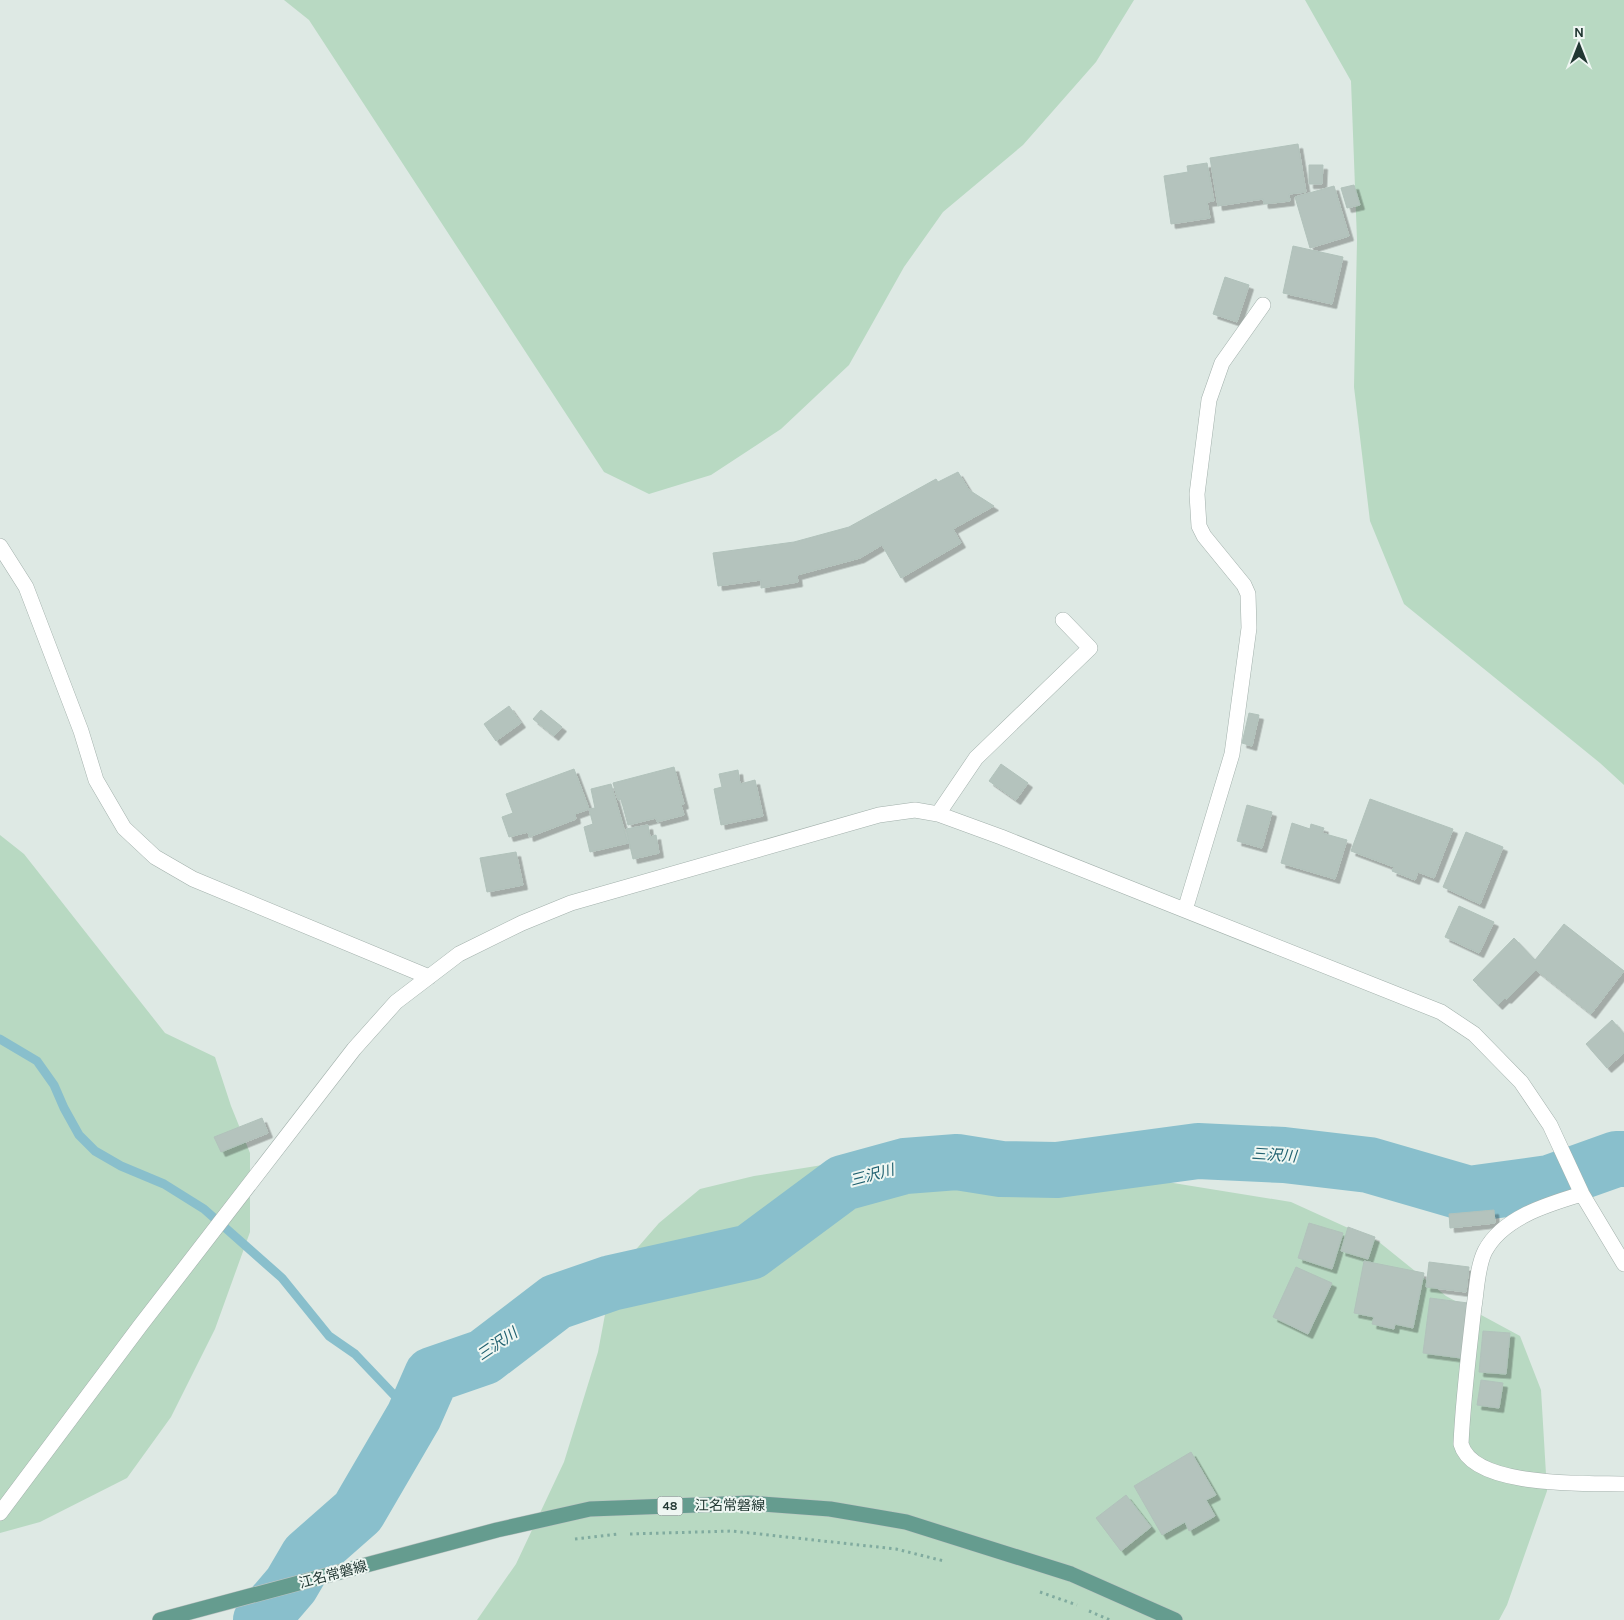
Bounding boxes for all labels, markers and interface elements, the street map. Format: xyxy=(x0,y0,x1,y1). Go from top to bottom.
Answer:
north arrow xyxy=(1554,20,1604,70)
text: N xyxy=(1574,24,1584,41)
water label: 三沢川 xyxy=(1251,1144,1299,1166)
water label: 三沢川 xyxy=(848,1160,898,1190)
water label: 三沢川 xyxy=(473,1323,522,1364)
road number: 48 xyxy=(658,1496,682,1515)
street label: 江名常磐線 xyxy=(695,1497,765,1514)
street label: 江名常磐線 xyxy=(297,1557,369,1592)

